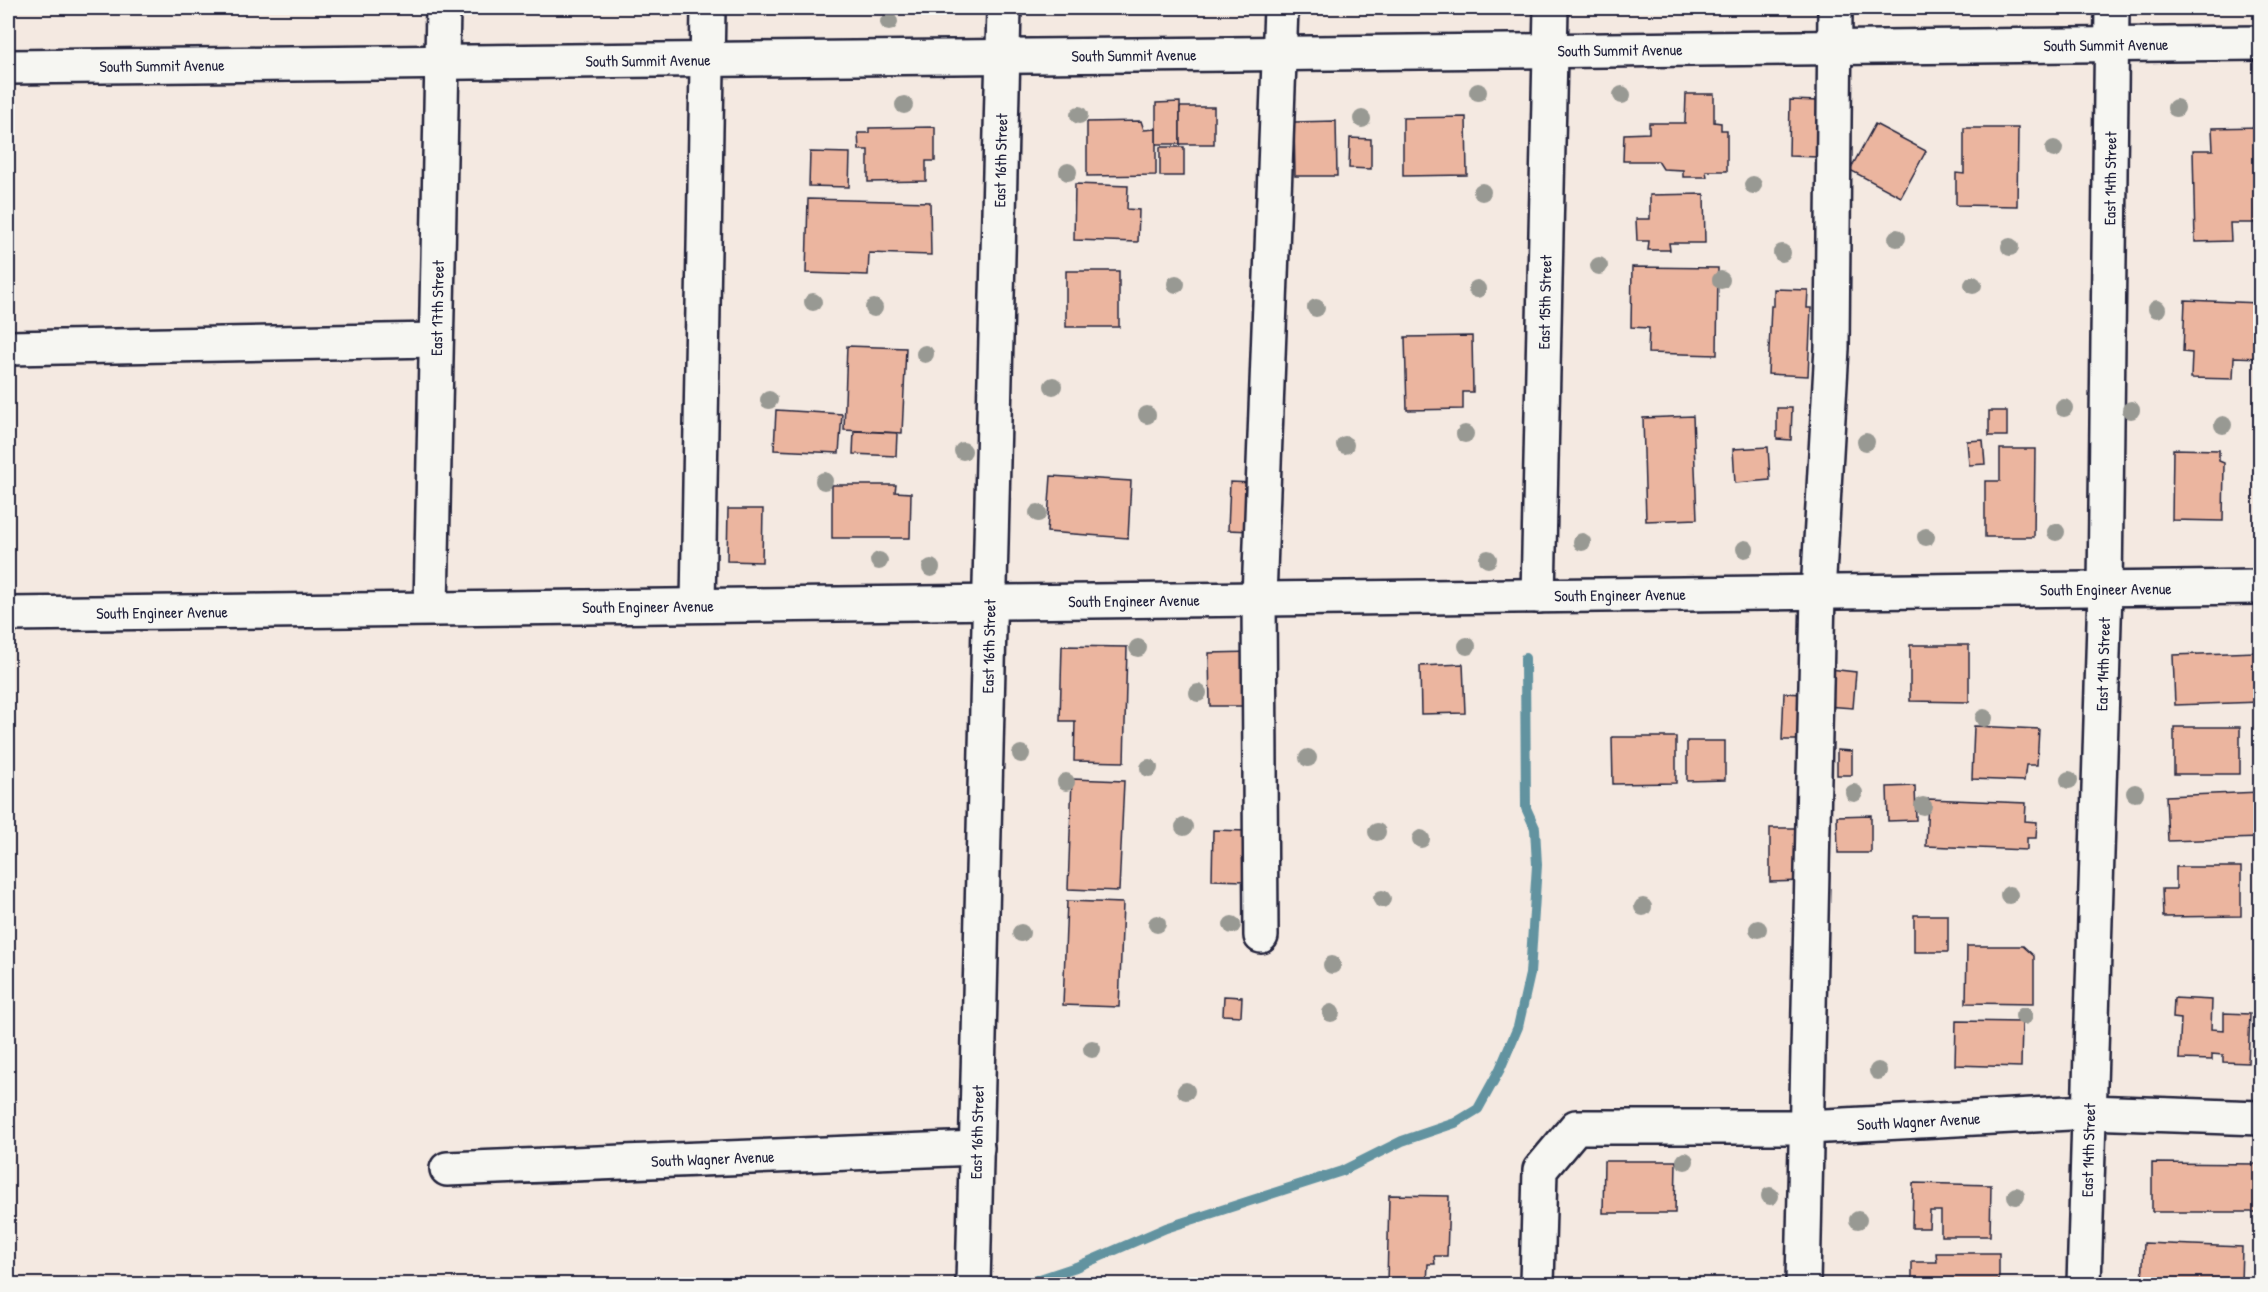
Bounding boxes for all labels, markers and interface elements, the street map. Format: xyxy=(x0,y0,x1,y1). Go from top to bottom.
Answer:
street label: South Summit Avenue xyxy=(2043,33,2169,56)
street label: South Summit Avenue xyxy=(1557,38,1683,61)
street label: South Summit Avenue xyxy=(1071,43,1197,67)
street label: South Summit Avenue xyxy=(585,49,711,72)
street label: South Summit Avenue xyxy=(99,54,225,77)
street label: East 16th Street xyxy=(988,113,1012,208)
street label: East 14th Street xyxy=(2098,131,2122,225)
street label: East 15th Street xyxy=(1532,254,1557,350)
street label: East 17th Street xyxy=(425,260,449,356)
street label: South Engineer Avenue xyxy=(2040,577,2172,601)
street label: South Engineer Avenue xyxy=(1554,583,1686,606)
street label: South Engineer Avenue xyxy=(1068,589,1200,612)
street label: South Engineer Avenue xyxy=(582,595,715,618)
street label: East 16th Street xyxy=(976,598,1001,694)
street label: South Engineer Avenue xyxy=(96,600,229,624)
street label: East 14th Street xyxy=(2090,617,2115,711)
street label: East 16th Street xyxy=(965,1084,989,1179)
street label: East 14th Street xyxy=(2076,1102,2100,1197)
street label: South Wagner Avenue xyxy=(1856,1107,1982,1135)
street label: South Wagner Avenue xyxy=(651,1145,776,1172)

